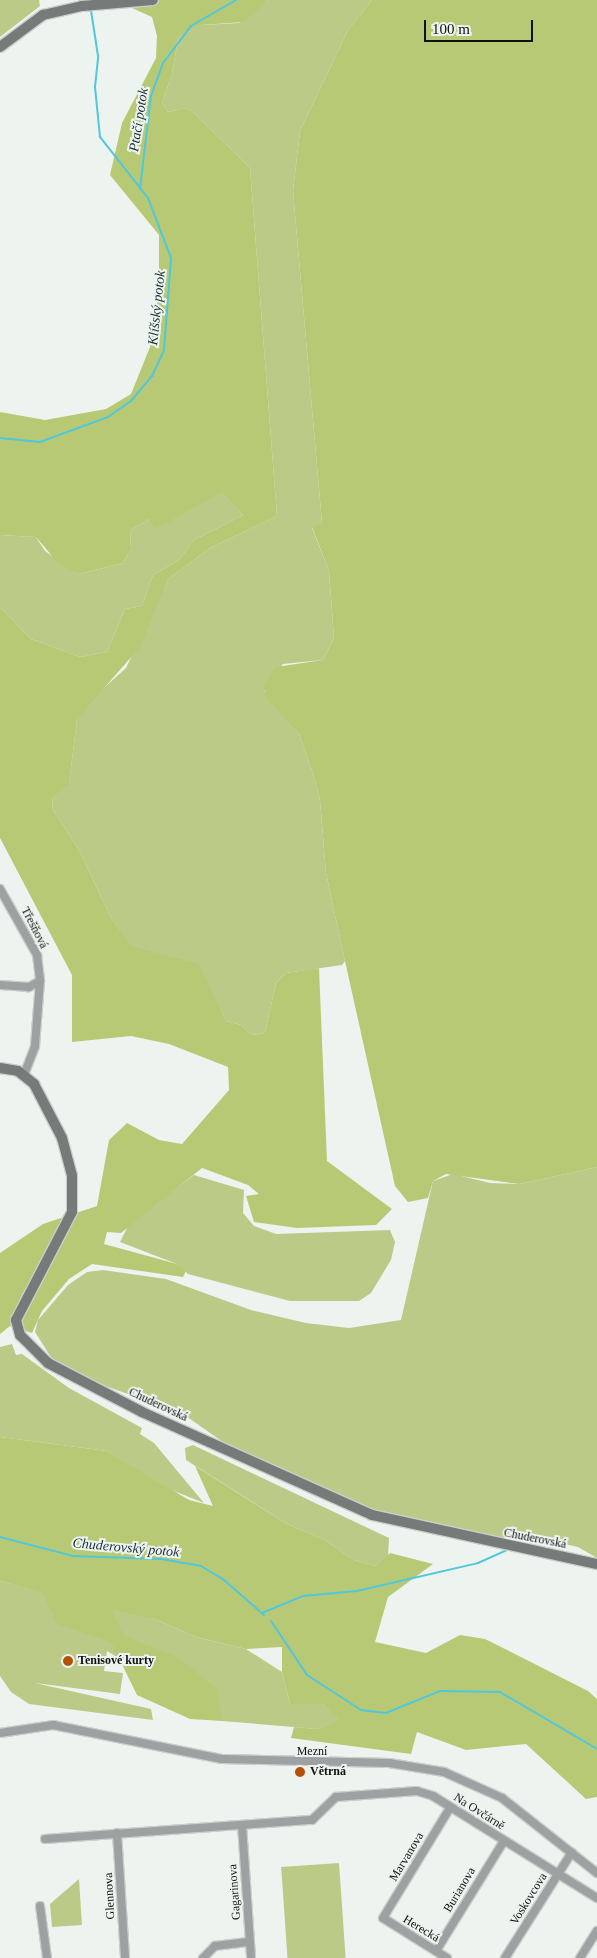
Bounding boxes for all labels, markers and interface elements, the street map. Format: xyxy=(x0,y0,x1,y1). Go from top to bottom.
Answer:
scale bar xyxy=(427,10,536,42)
text: 100 m xyxy=(432,21,470,37)
water label: Ptačí potok xyxy=(126,87,152,153)
water label: Klíšský potok xyxy=(145,270,169,346)
street label: Třešňová xyxy=(17,905,51,951)
street label: Chuderovská xyxy=(126,1385,190,1425)
street label: Chuderovská xyxy=(503,1526,567,1552)
water label: Chuderovský potok xyxy=(72,1535,180,1561)
place label: Tenisové kurty xyxy=(78,1654,154,1668)
marker: Tenisové kurty xyxy=(62,1655,74,1667)
street label: Mezní xyxy=(297,1745,327,1759)
place label: Větrná xyxy=(310,1765,346,1779)
marker: Větrná xyxy=(294,1766,306,1778)
street label: Na Ovčárně xyxy=(451,1791,507,1833)
street label: Marvanova xyxy=(387,1830,427,1884)
street label: Gagarinova xyxy=(226,1864,244,1920)
street label: Burianova xyxy=(441,1865,479,1915)
street label: Voskovcova xyxy=(507,1870,551,1928)
street label: Glennova xyxy=(102,1872,118,1920)
street label: Herecká xyxy=(400,1913,442,1945)

